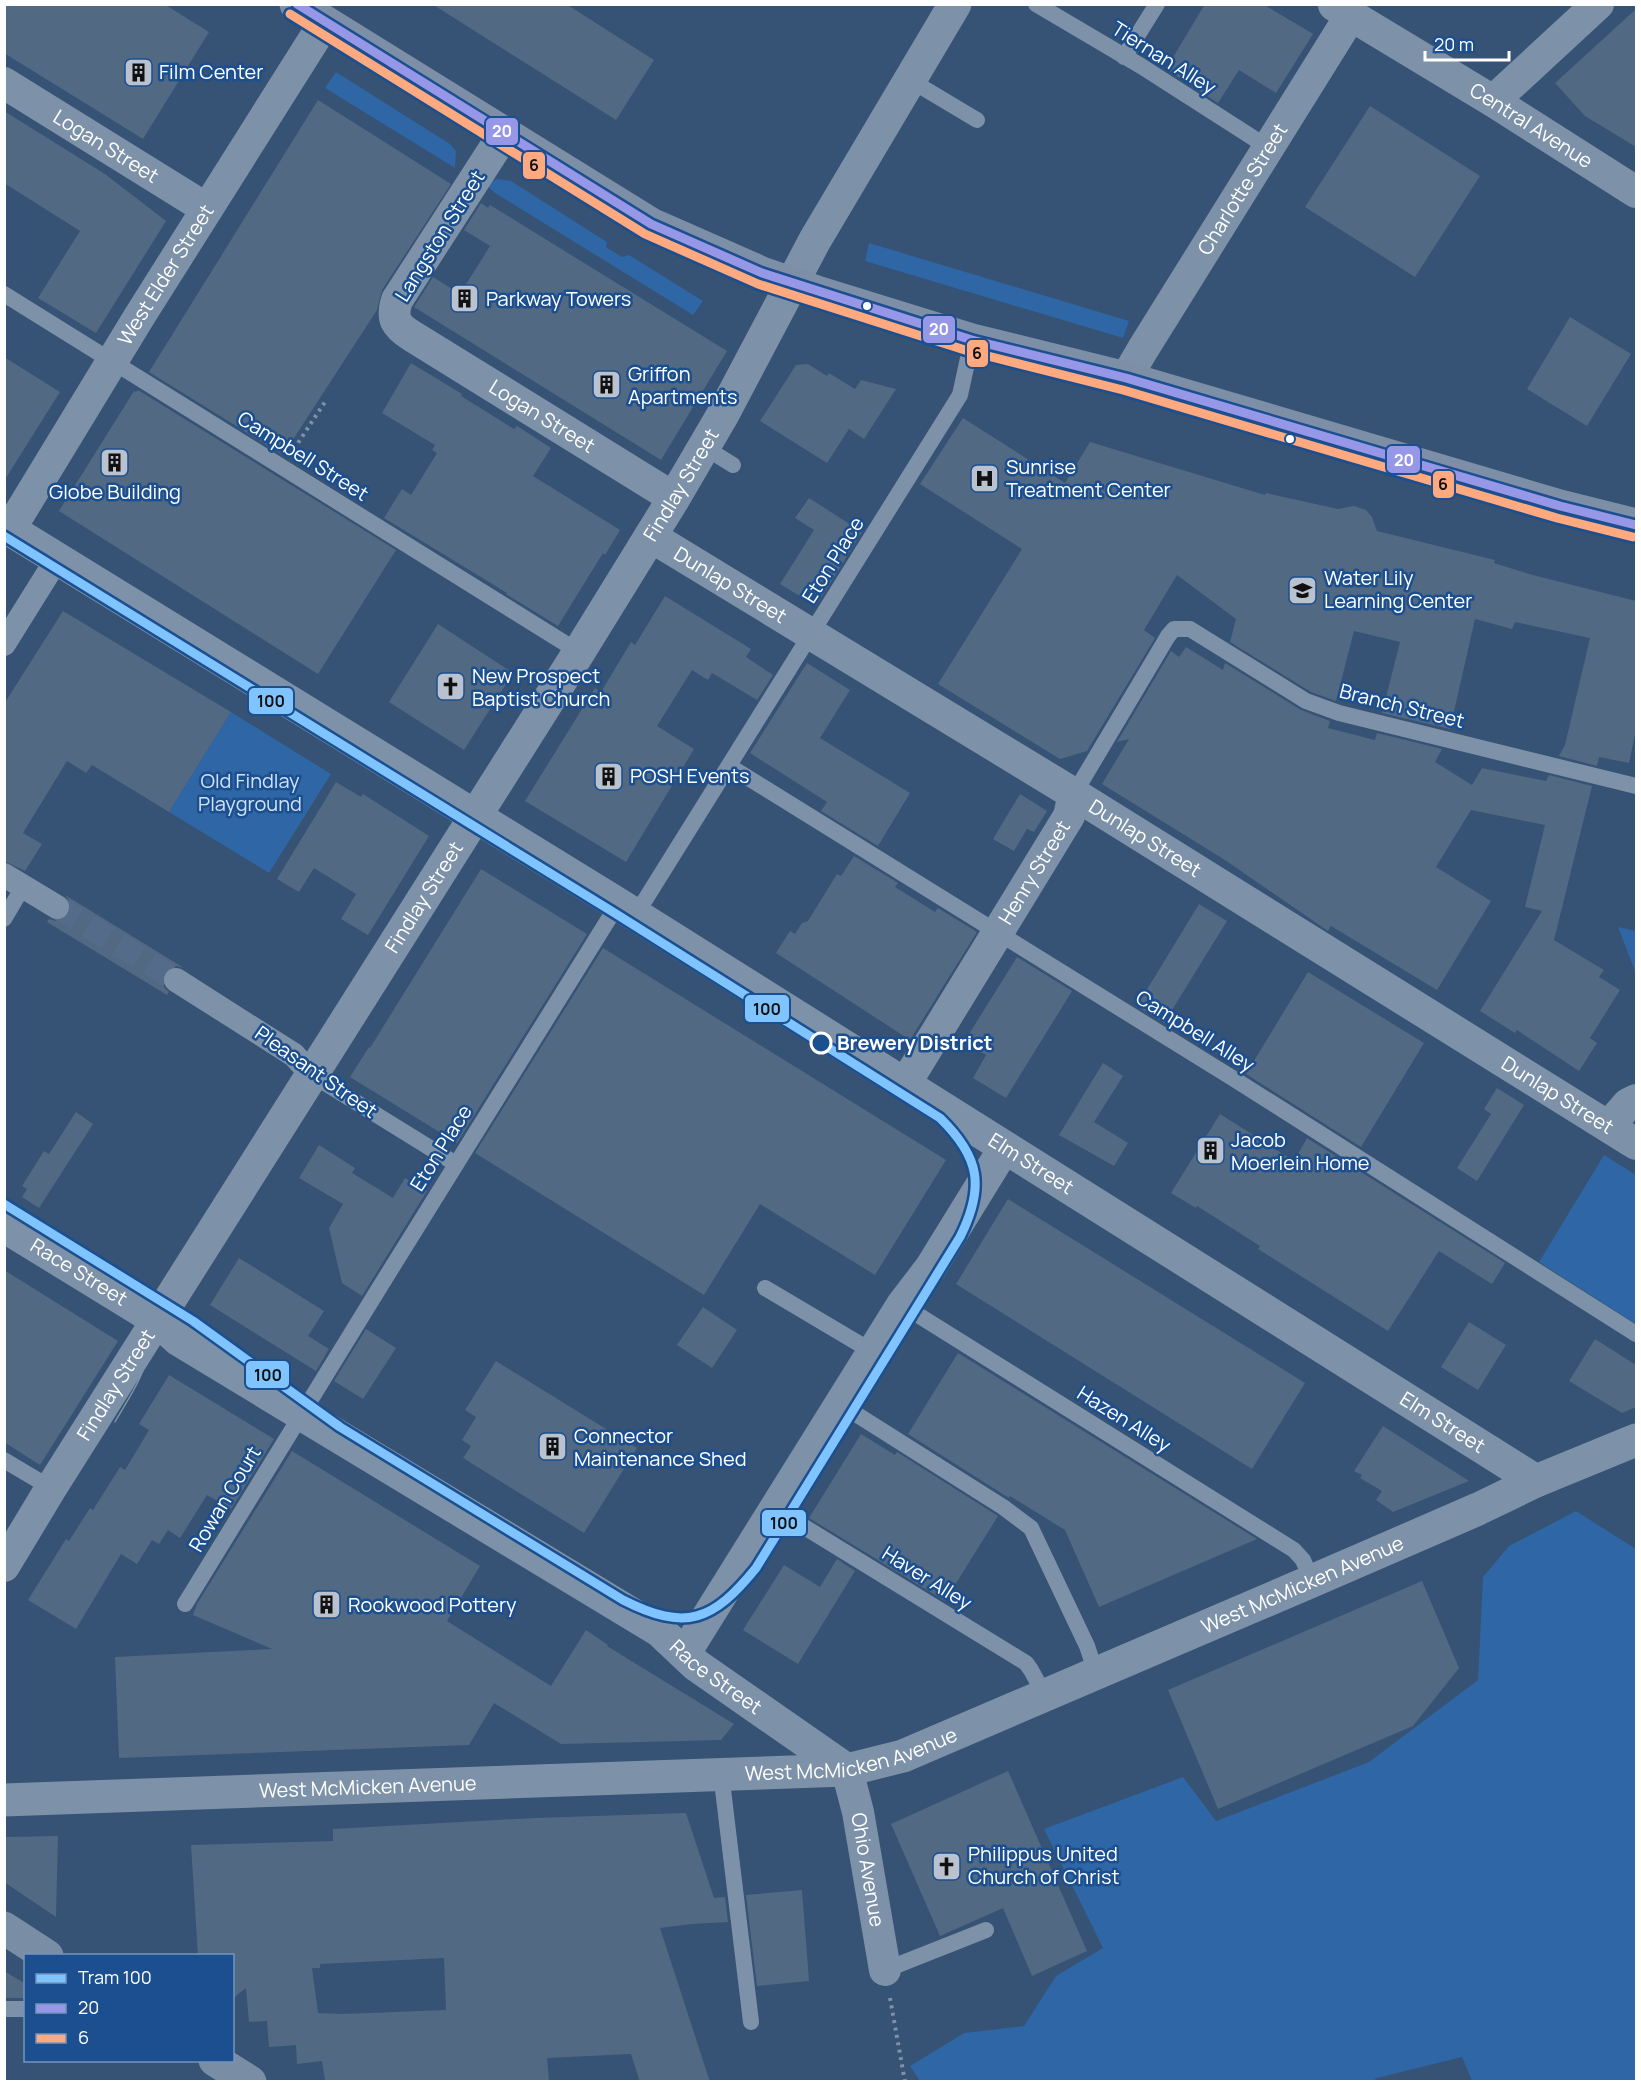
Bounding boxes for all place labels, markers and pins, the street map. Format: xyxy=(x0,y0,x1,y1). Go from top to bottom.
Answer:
building icon: Film Center xyxy=(122,56,154,88)
place label: Film Center xyxy=(159,58,263,85)
building icon: Parkway Towers xyxy=(449,283,481,315)
place label: Parkway Towers xyxy=(486,285,631,312)
unlabelled marker xyxy=(861,300,873,312)
place label: Griffon Apartments xyxy=(628,360,738,410)
building icon: Griffon Apartments xyxy=(591,369,623,401)
unlabelled marker xyxy=(1284,433,1296,445)
building icon: Globe Building xyxy=(99,446,131,478)
place label: Sunrise Treatment Center xyxy=(1006,453,1171,503)
hospital icon: Sunrise Treatment Center xyxy=(969,463,1001,495)
place label: Globe Building xyxy=(49,478,181,505)
place label: Water Lily Learning Center xyxy=(1324,564,1472,614)
school or university icon: Water Lily Learning Center xyxy=(1287,574,1319,606)
place label: New Prospect Baptist Church xyxy=(472,662,610,712)
church icon: New Prospect Baptist Church xyxy=(435,671,467,703)
building icon: POSH Events xyxy=(593,760,625,792)
place label: POSH Events xyxy=(630,762,750,789)
place label: Brewery District xyxy=(837,1029,992,1056)
marker: Brewery District xyxy=(810,1032,832,1054)
place label: Jacob Moerlein Home xyxy=(1231,1126,1370,1176)
building icon: Jacob Moerlein Home xyxy=(1194,1135,1226,1167)
place label: Connector Maintenance Shed xyxy=(574,1422,746,1472)
building icon: Connector Maintenance Shed xyxy=(537,1431,569,1463)
building icon: Rookwood Pottery xyxy=(311,1589,343,1621)
place label: Rookwood Pottery xyxy=(348,1591,517,1618)
place label: Philippus United Church of Christ xyxy=(968,1840,1120,1890)
church icon: Philippus United Church of Christ xyxy=(931,1850,963,1882)

